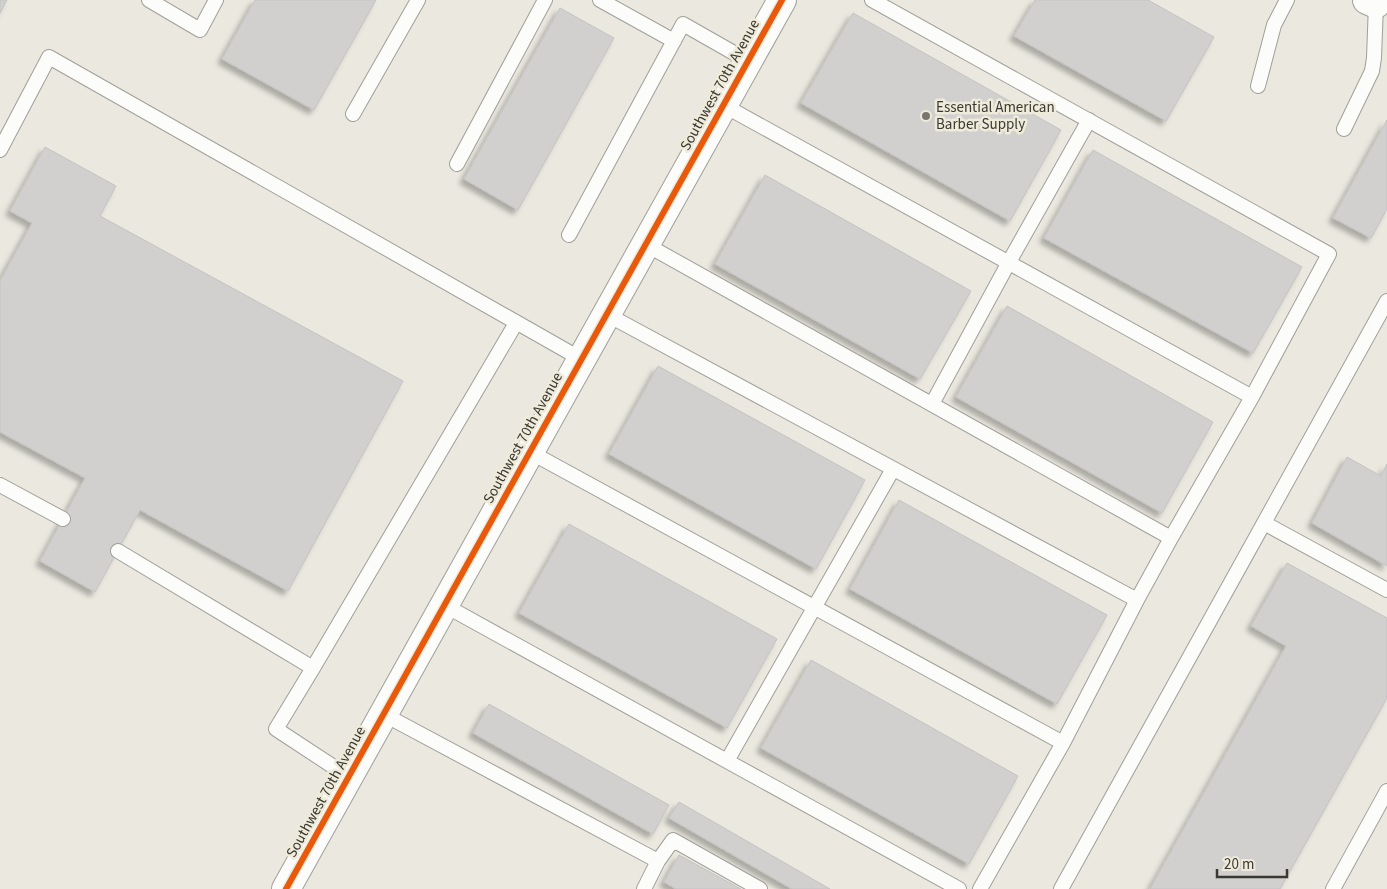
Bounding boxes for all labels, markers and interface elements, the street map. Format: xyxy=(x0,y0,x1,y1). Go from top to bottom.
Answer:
street label: Southwest 70th Avenue xyxy=(675,16,765,154)
place label: Essential American Barber Supply xyxy=(936,97,1055,135)
marker: Essential American Barber Supply xyxy=(920,110,932,122)
street label: Southwest 70th Avenue xyxy=(478,369,568,507)
street label: Southwest 70th Avenue xyxy=(281,723,371,861)
scale bar xyxy=(1217,846,1287,878)
text: 20 m xyxy=(1224,854,1254,875)

